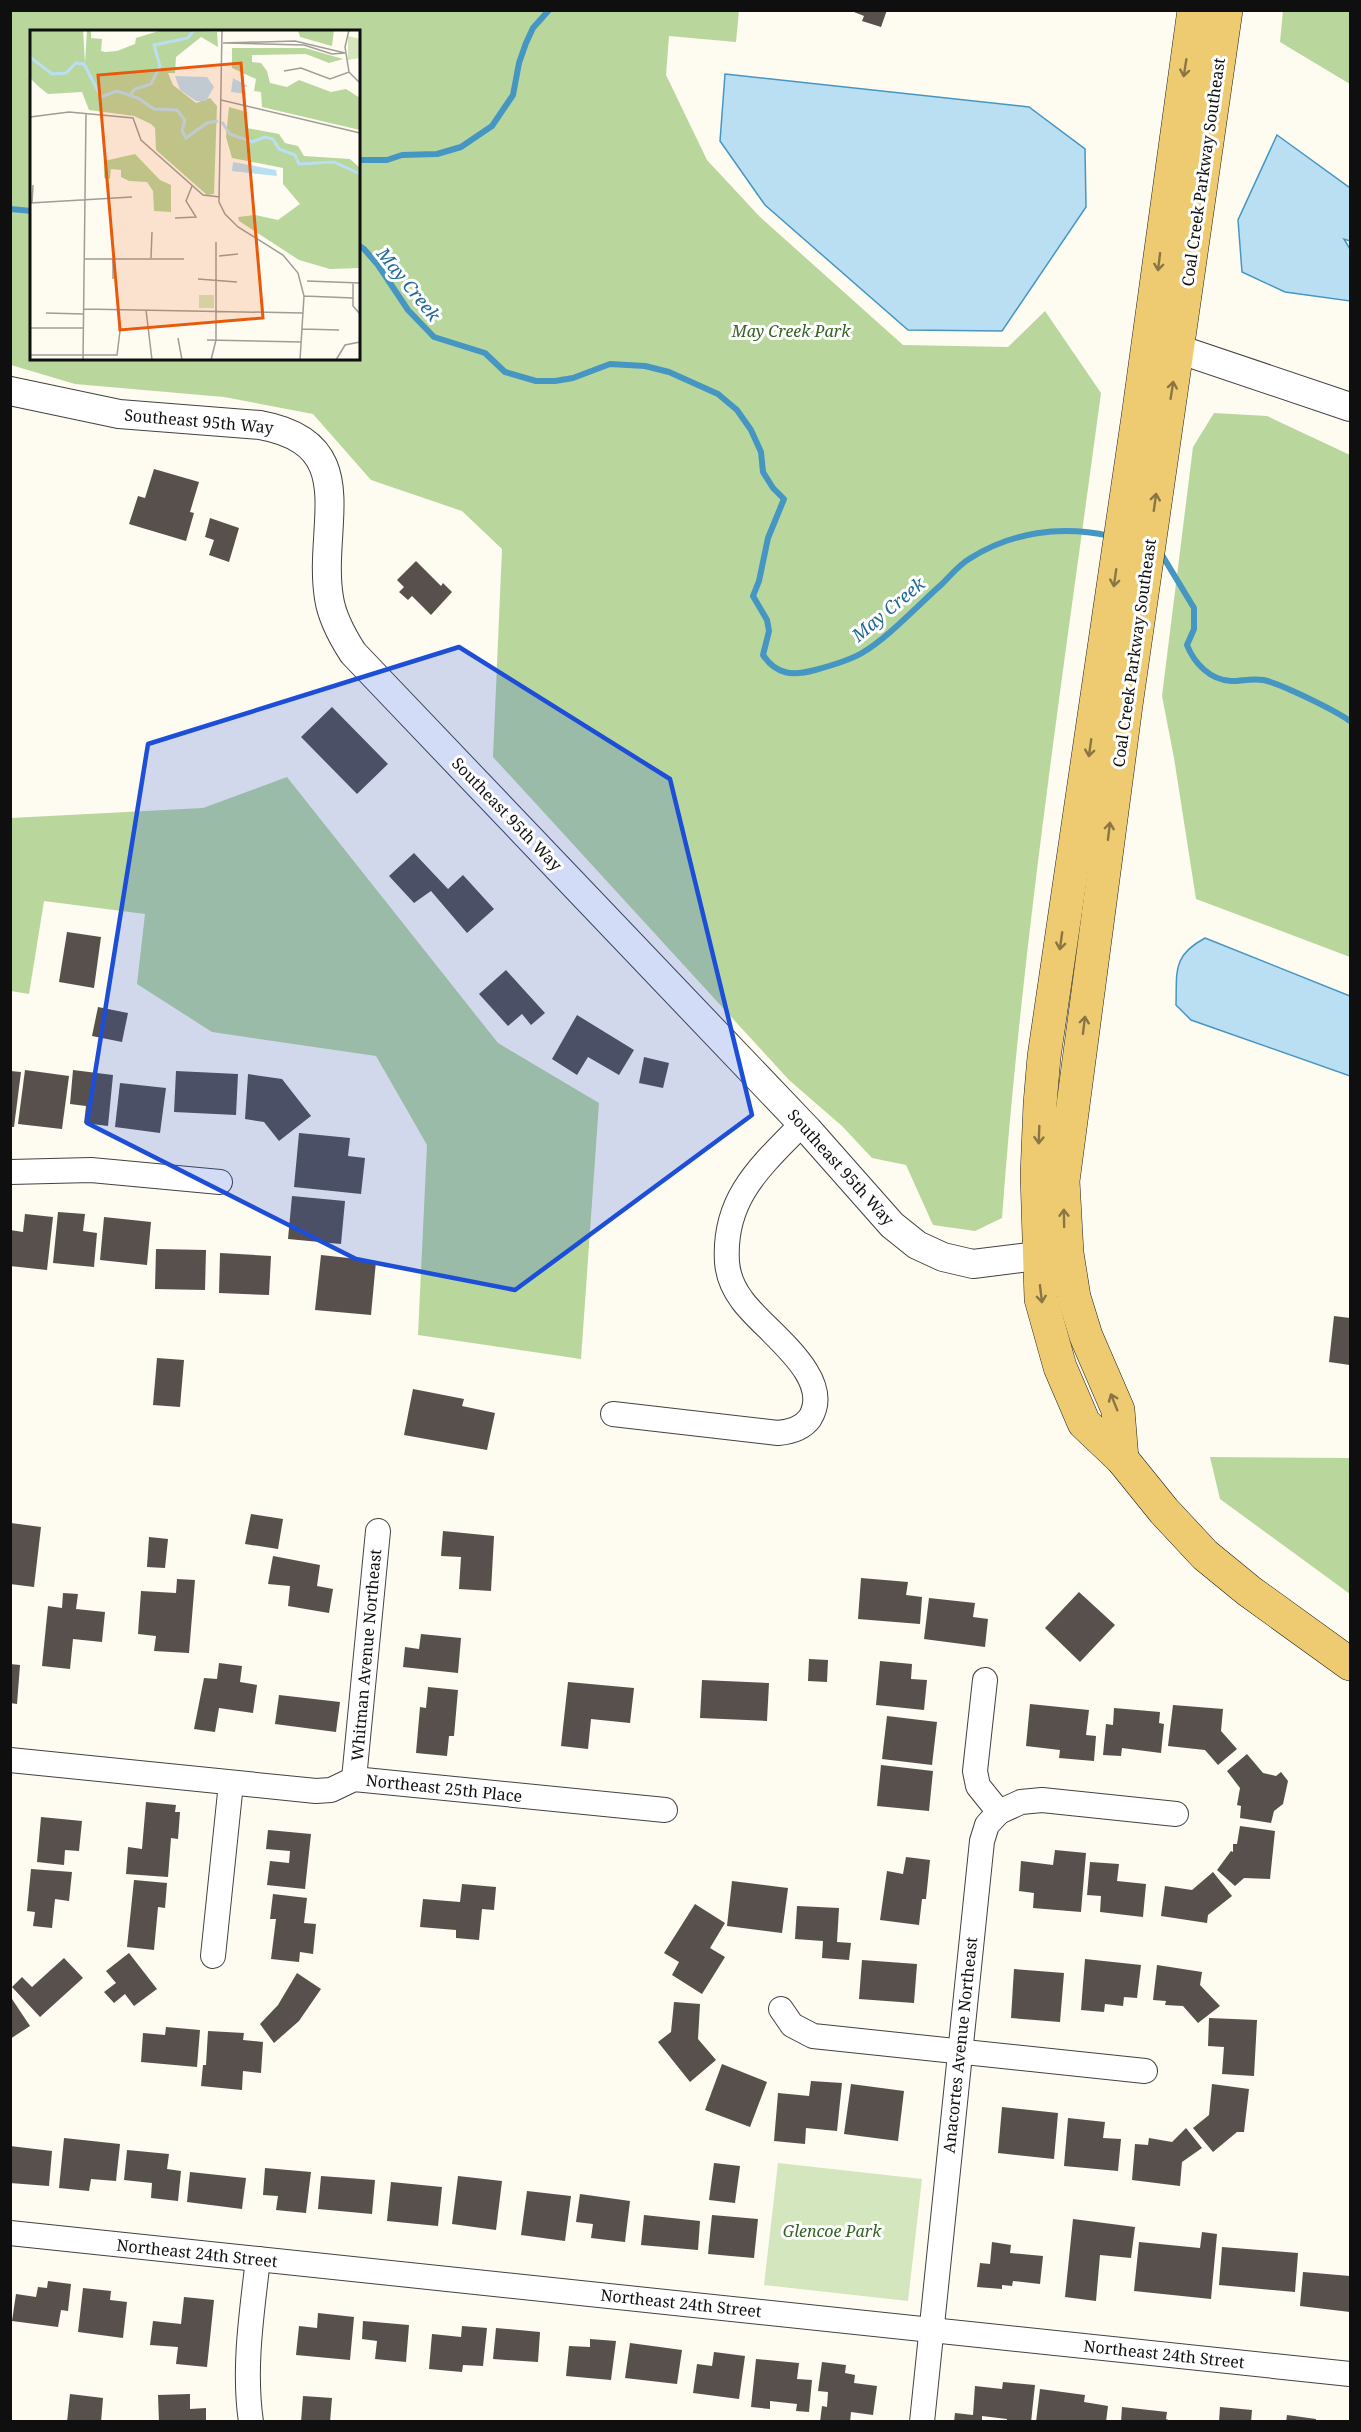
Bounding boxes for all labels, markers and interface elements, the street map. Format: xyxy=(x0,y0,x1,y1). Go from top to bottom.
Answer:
inset map xyxy=(30,30,360,360)
street label: Coal Creek Parkway Southeast xyxy=(1176,56,1230,288)
one-way arrow xyxy=(1179,58,1190,78)
water label: May Creek xyxy=(371,241,447,327)
one-way arrow xyxy=(1153,251,1164,271)
park label: May Creek Park xyxy=(731,320,851,342)
one-way arrow xyxy=(1166,381,1177,401)
street label: Southeast 95th Way xyxy=(123,404,275,439)
one-way arrow xyxy=(1150,492,1161,512)
street label: Coal Creek Parkway Southeast xyxy=(1107,537,1161,769)
one-way arrow xyxy=(1109,568,1120,588)
water label: May Creek xyxy=(846,571,930,647)
one-way arrow xyxy=(1084,738,1095,758)
street label: Southeast 95th Way xyxy=(447,753,568,876)
one-way arrow xyxy=(1104,822,1115,842)
one-way arrow xyxy=(1056,931,1067,951)
one-way arrow xyxy=(1079,1015,1090,1035)
street label: Southeast 95th Way xyxy=(783,1104,900,1231)
one-way arrow xyxy=(1033,1124,1044,1144)
one-way arrow xyxy=(1059,1209,1070,1229)
one-way arrow xyxy=(1036,1284,1047,1303)
one-way arrow xyxy=(1108,1393,1119,1411)
street label: Whitman Avenue Northeast xyxy=(346,1548,386,1762)
street label: Northeast 25th Place xyxy=(365,1769,523,1807)
street label: Anacortes Avenue Northeast xyxy=(938,1935,982,2154)
park label: Glencoe Park xyxy=(783,2220,882,2242)
street label: Northeast 24th Street xyxy=(115,2234,279,2272)
street label: Northeast 24th Street xyxy=(599,2284,763,2322)
street label: Northeast 24th Street xyxy=(1082,2335,1246,2373)

